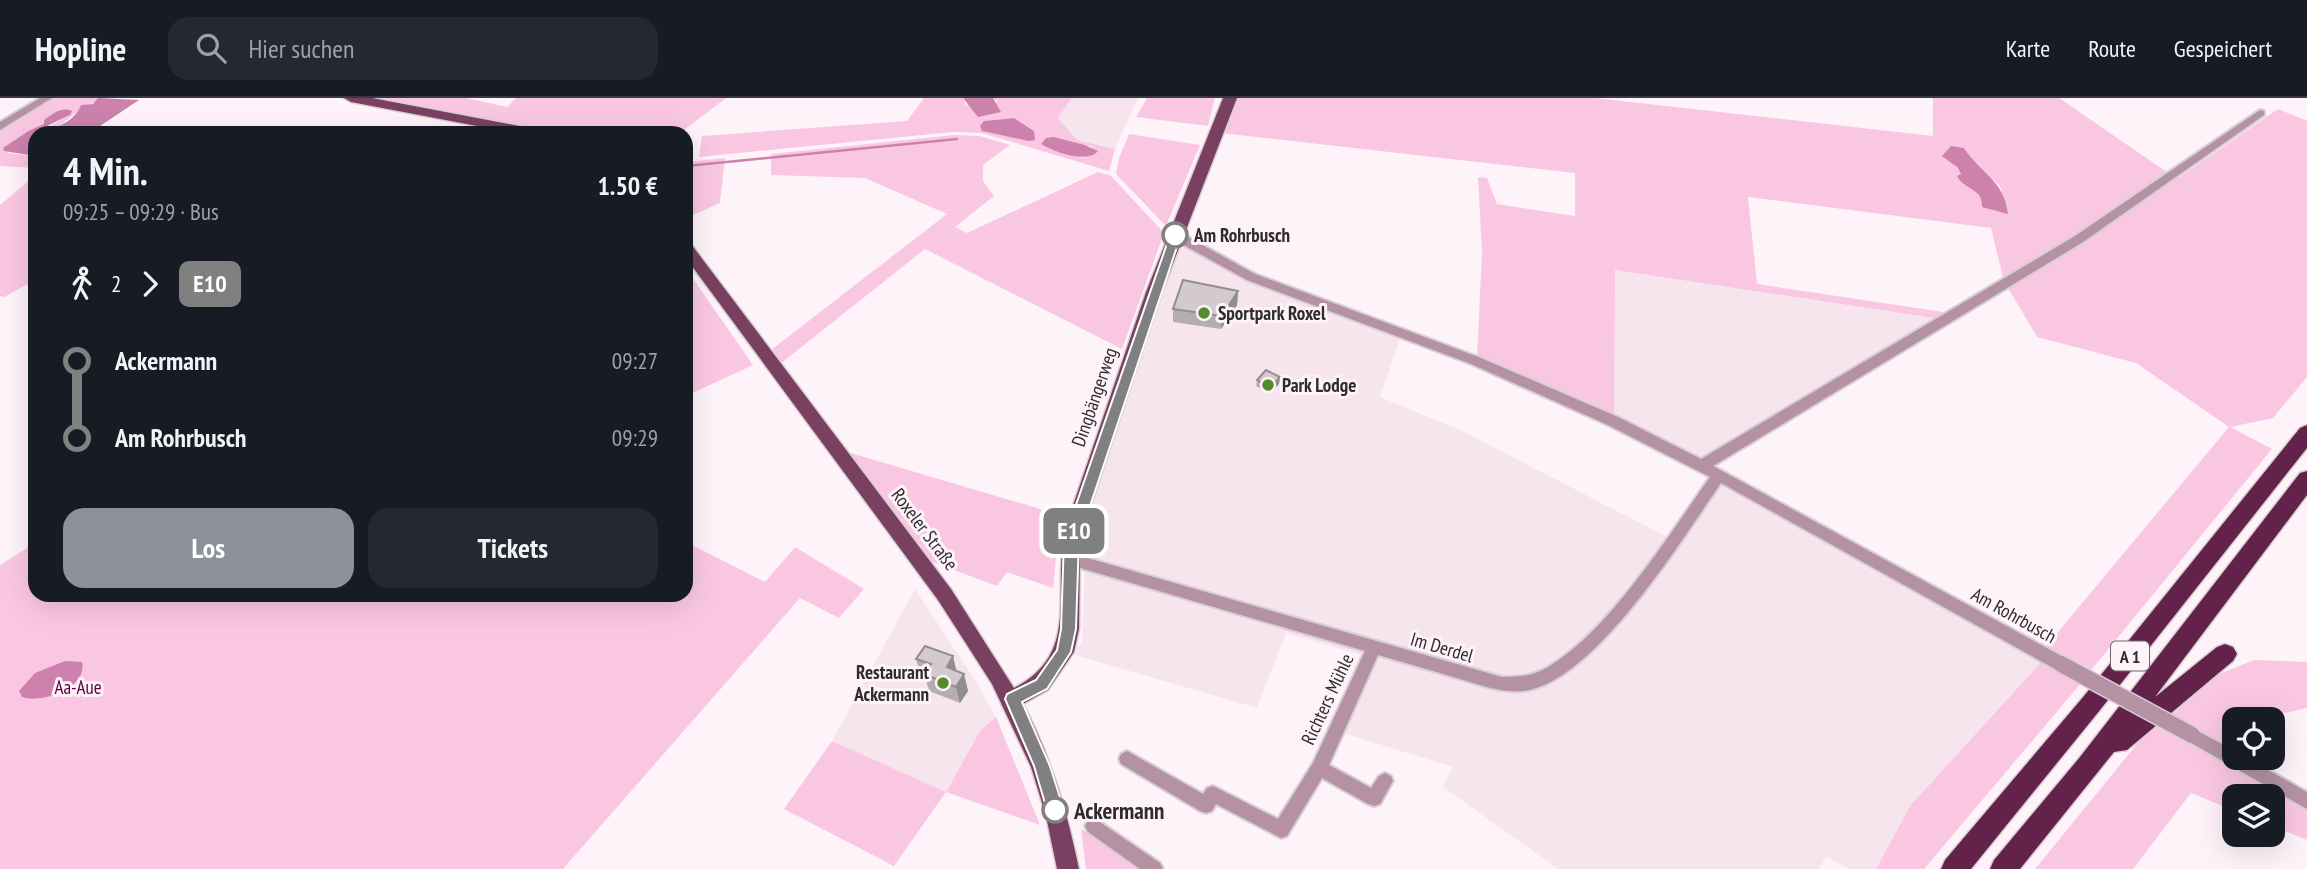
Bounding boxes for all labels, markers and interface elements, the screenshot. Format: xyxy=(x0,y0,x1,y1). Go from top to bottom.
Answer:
search box xyxy=(168,17,658,80)
text: Hopline xyxy=(35,27,126,70)
icon: search xyxy=(192,29,230,67)
text: Hier suchen xyxy=(248,32,354,65)
text: Karte xyxy=(2006,33,2050,64)
text: Route xyxy=(2088,33,2136,64)
text: Gespeichert xyxy=(2174,33,2272,64)
text: 4 Min. xyxy=(63,146,148,195)
text: 1.50 € xyxy=(597,169,658,202)
text: 09:25 – 09:29 · Bus xyxy=(63,197,219,226)
marker: Am Rohrbusch xyxy=(1162,222,1188,248)
place label: Am Rohrbusch xyxy=(1193,223,1290,247)
icon: walk xyxy=(63,265,101,303)
icon: forward xyxy=(131,265,169,303)
text: E10 xyxy=(193,268,227,299)
text: 2 xyxy=(111,269,121,298)
place label: Sportpark Roxel xyxy=(1218,301,1326,325)
marker: Sportpark Roxel xyxy=(1196,305,1212,321)
text: Ackermann xyxy=(115,344,217,377)
street label: Dingbängerweg xyxy=(1066,344,1122,450)
text: 09:27 xyxy=(612,346,658,375)
place label: Park Lodge xyxy=(1282,373,1356,397)
marker: Park Lodge xyxy=(1260,377,1276,393)
text: Am Rohrbusch xyxy=(115,421,246,454)
text: 09:29 xyxy=(612,423,658,452)
street label: Roxeler Straße xyxy=(886,483,964,575)
button: Los xyxy=(63,508,354,588)
button: Tickets xyxy=(368,508,658,588)
line badge: E10 xyxy=(1034,508,1114,554)
text: E10 xyxy=(1057,515,1091,546)
street label: Am Rohrbusch xyxy=(1967,582,2061,648)
street label: Im Derdel xyxy=(1408,627,1477,668)
road number: A 1 xyxy=(2111,642,2149,670)
street label: Richters Mühle xyxy=(1295,649,1359,748)
place label: Restaurant Ackermann xyxy=(853,660,929,706)
park label: Aa-Aue xyxy=(54,675,102,699)
marker: Restaurant Ackermann xyxy=(935,675,951,691)
map controls xyxy=(2222,707,2285,847)
button: locate xyxy=(2222,707,2285,770)
button: layers xyxy=(2222,784,2285,847)
place label: Ackermann xyxy=(1073,796,1164,825)
marker: Ackermann xyxy=(1042,797,1068,823)

